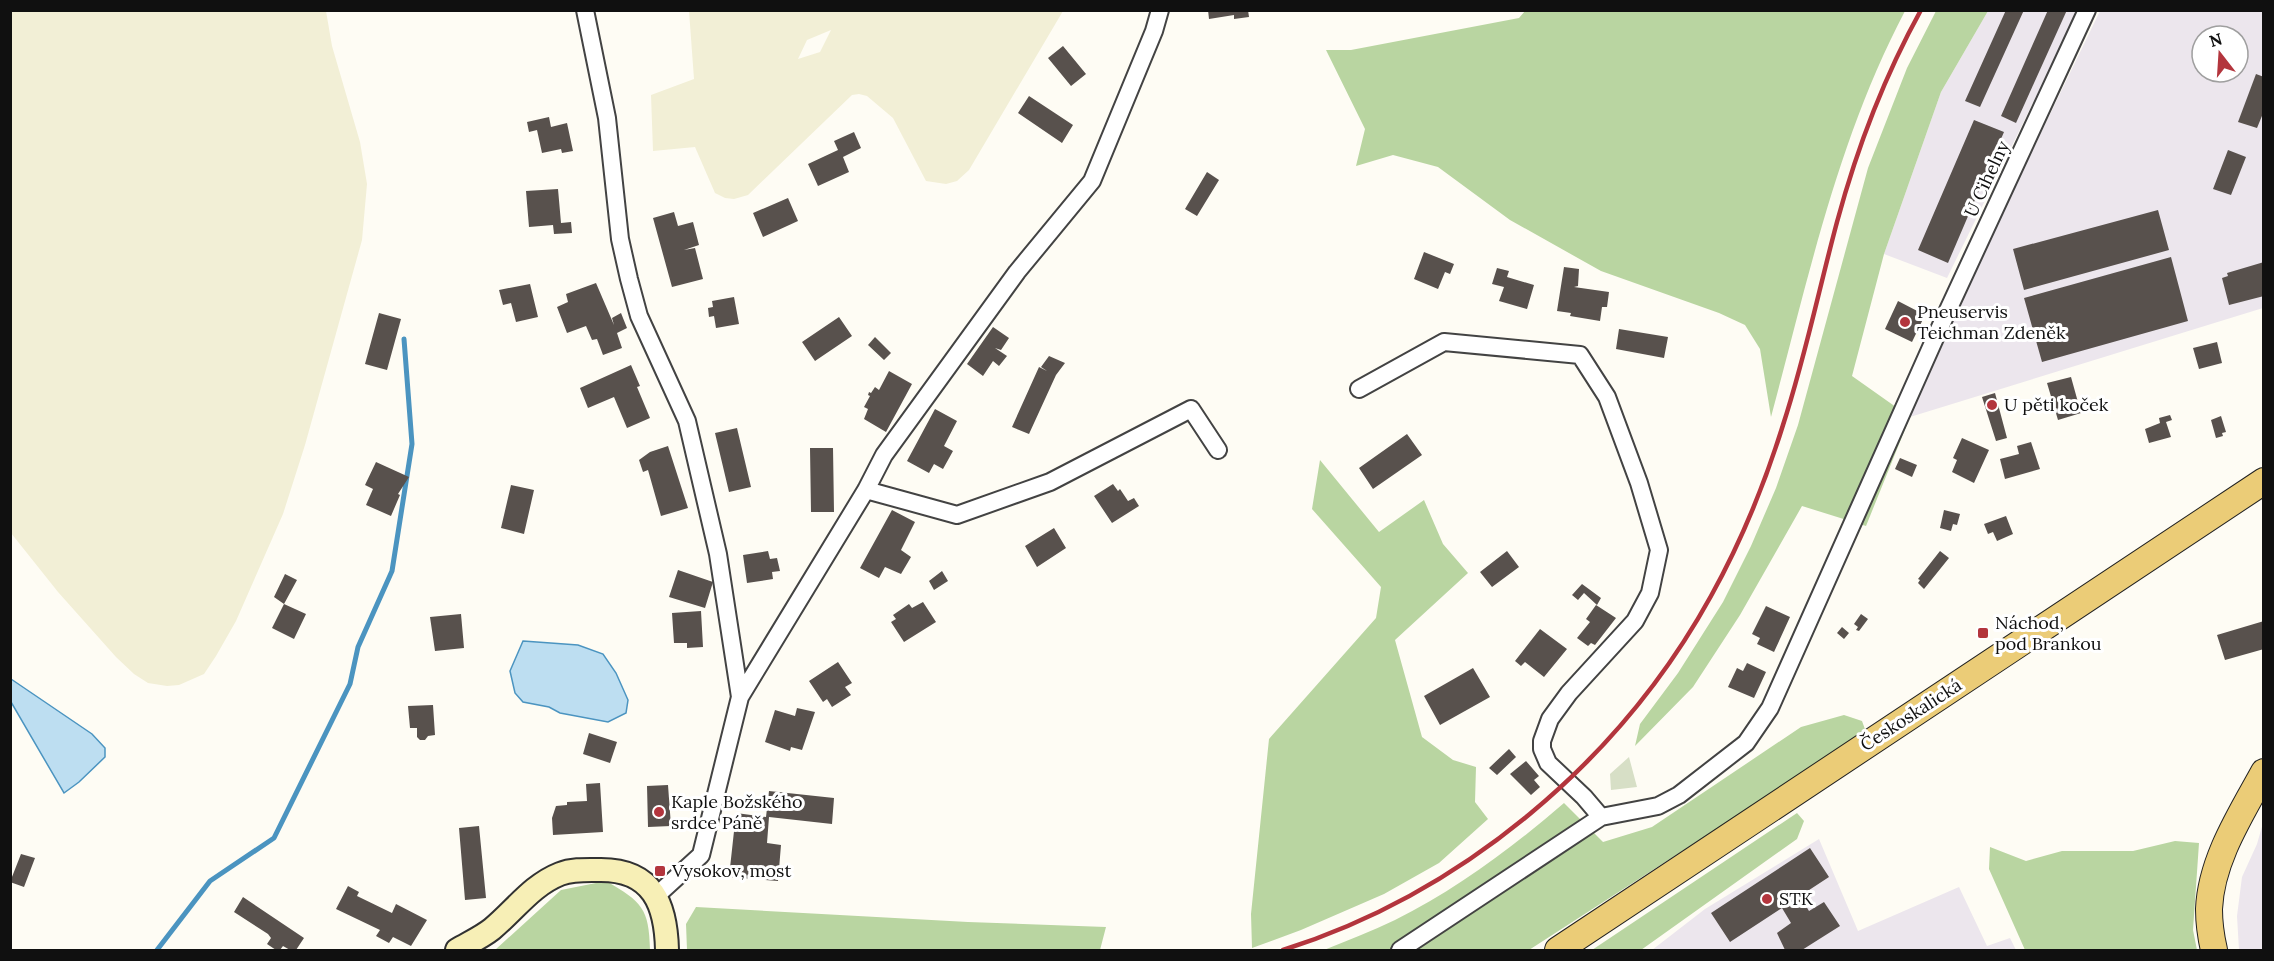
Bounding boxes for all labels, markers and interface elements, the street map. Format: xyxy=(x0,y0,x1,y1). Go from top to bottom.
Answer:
north arrow xyxy=(2190,24,2250,84)
text: N xyxy=(2207,28,2224,51)
street label: U Cihelny xyxy=(1959,136,2014,221)
place label: Pneuservis Teichman Zdeněk xyxy=(1917,300,2066,344)
marker: Pneuservis Teichman Zdeněk xyxy=(1898,315,1912,329)
place label: U pěti koček xyxy=(2004,393,2109,416)
marker: U pěti koček xyxy=(1985,398,1999,412)
place label: Náchod, pod Brankou xyxy=(1995,611,2102,655)
marker: Náchod, pod Brankou xyxy=(1976,626,1990,640)
street label: Českoskalická xyxy=(1856,673,1966,756)
place label: Kaple Božského srdce Páně xyxy=(671,790,803,834)
marker: Kaple Božského srdce Páně xyxy=(652,805,666,819)
place label: Vysokov, most xyxy=(671,859,791,882)
marker: Vysokov, most xyxy=(653,864,667,878)
place label: STK xyxy=(1779,887,1814,910)
marker: STK xyxy=(1760,892,1774,906)

